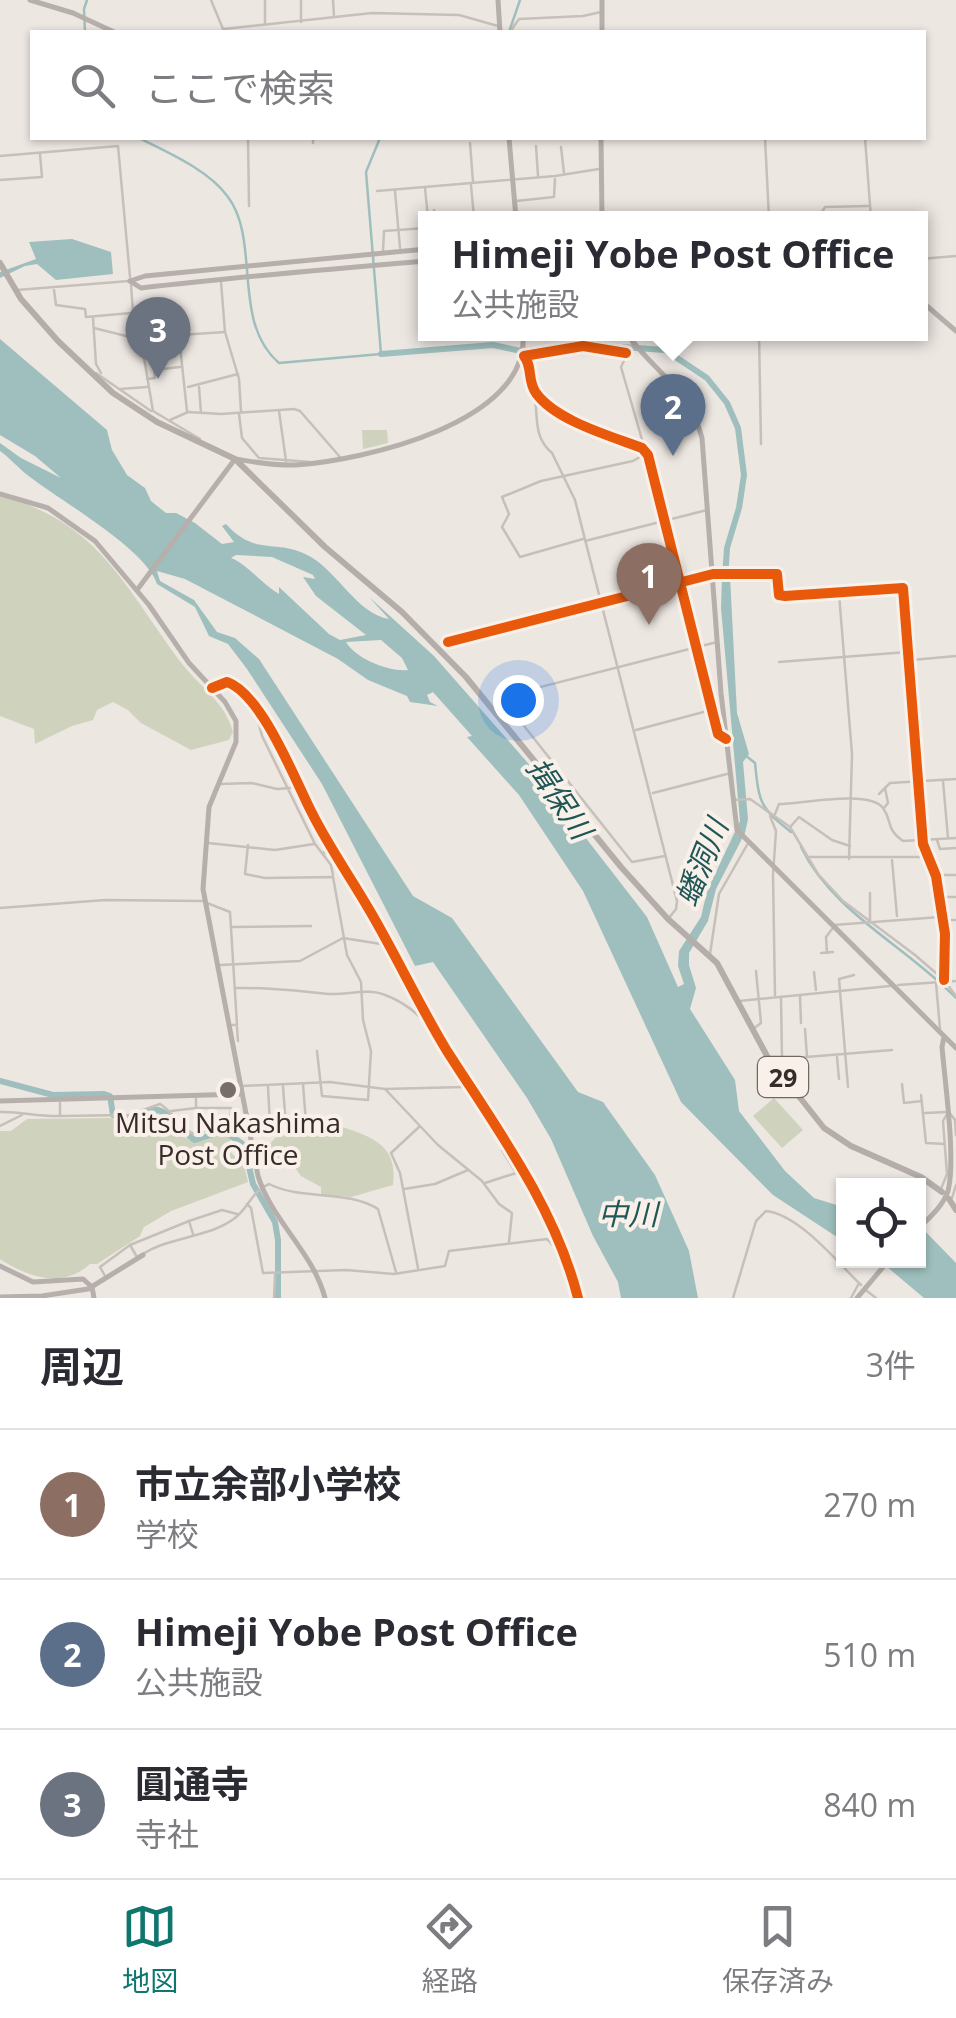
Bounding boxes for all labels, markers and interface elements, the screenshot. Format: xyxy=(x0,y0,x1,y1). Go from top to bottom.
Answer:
search box xyxy=(30,30,926,140)
icon: search xyxy=(65,58,120,113)
text: ここで検索 xyxy=(145,61,335,113)
popup xyxy=(418,211,928,341)
text: Himeji Yobe Post Office xyxy=(452,227,895,279)
text: 公共施設 xyxy=(452,282,580,325)
pin: 3 xyxy=(126,296,190,379)
pin: 2 xyxy=(640,374,706,456)
pin: 1 xyxy=(616,542,682,625)
your location xyxy=(493,675,544,726)
water label: 揖保川 xyxy=(518,749,604,849)
water label: 蟠洞川 xyxy=(665,810,738,911)
road number: 29 xyxy=(758,1057,808,1097)
marker: Mitsu Nakashima Post Office xyxy=(217,1079,239,1101)
place label: Mitsu Nakashima Post Office xyxy=(115,1103,341,1173)
map controls xyxy=(836,1178,926,1268)
button: locate xyxy=(836,1178,926,1268)
water label: 中川 xyxy=(598,1193,661,1234)
text: 周辺 xyxy=(40,1337,124,1394)
text: 3件 xyxy=(866,1343,916,1386)
text: 市立余部小学校 xyxy=(135,1457,401,1509)
text: 1 xyxy=(63,1483,82,1526)
text: 270 m xyxy=(823,1483,916,1526)
text: 学校 xyxy=(135,1512,199,1555)
text: Himeji Yobe Post Office xyxy=(135,1605,578,1657)
text: 2 xyxy=(63,1633,82,1676)
text: 510 m xyxy=(823,1633,916,1676)
text: 公共施設 xyxy=(135,1660,263,1703)
text: 圓通寺 xyxy=(135,1757,249,1809)
text: 3 xyxy=(63,1783,82,1826)
text: 840 m xyxy=(823,1783,916,1826)
text: 寺社 xyxy=(135,1812,199,1855)
tab: 地図 xyxy=(122,1899,178,1999)
tab: 経路 xyxy=(422,1899,478,1999)
tab: 保存済み xyxy=(722,1899,834,1999)

